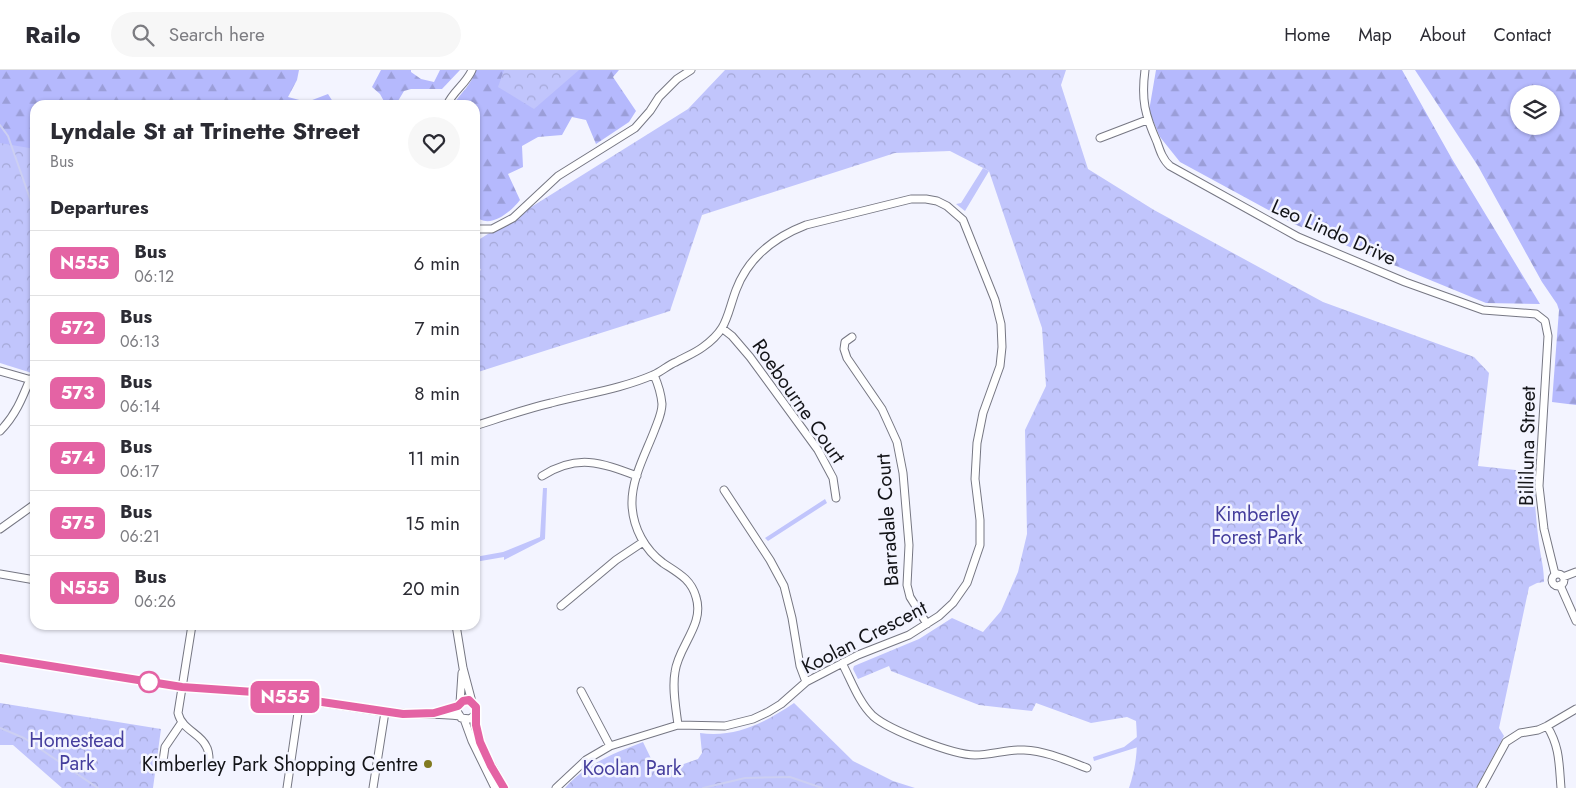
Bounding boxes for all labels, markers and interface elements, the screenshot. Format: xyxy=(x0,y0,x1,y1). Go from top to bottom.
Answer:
search box xyxy=(111,12,461,57)
text: Railo xyxy=(25,17,81,52)
icon: search xyxy=(129,21,157,49)
text: Search here xyxy=(169,21,265,48)
text: Home xyxy=(1284,22,1330,48)
text: Map xyxy=(1358,22,1392,48)
text: About xyxy=(1420,22,1465,48)
text: Contact xyxy=(1493,22,1551,48)
map controls xyxy=(1510,85,1560,135)
button: layers xyxy=(1510,85,1560,135)
text: Lyndale St at Trinette Street xyxy=(50,113,360,148)
button: heart xyxy=(408,117,460,169)
text: Bus xyxy=(50,150,74,173)
street label: Leo Lindo Drive xyxy=(1267,192,1401,273)
text: Departures xyxy=(50,194,149,221)
text: Bus xyxy=(134,238,166,265)
text: N555 xyxy=(60,250,109,276)
text: 6 min xyxy=(414,250,460,277)
text: 06:12 xyxy=(134,265,174,288)
text: Bus xyxy=(120,303,152,330)
text: 572 xyxy=(60,315,95,341)
text: 7 min xyxy=(415,315,460,342)
text: 06:13 xyxy=(120,330,160,353)
street label: Roebourne Court xyxy=(745,333,852,469)
text: Bus xyxy=(120,368,152,395)
text: 573 xyxy=(61,380,94,406)
text: 8 min xyxy=(414,380,460,407)
street label: Billiluna Street xyxy=(1512,386,1543,506)
text: 06:14 xyxy=(120,395,160,418)
text: Bus xyxy=(120,433,152,460)
text: 574 xyxy=(60,445,95,471)
text: 11 min xyxy=(407,445,460,472)
street label: Barradale Court xyxy=(868,453,907,587)
text: 06:17 xyxy=(120,460,159,483)
text: Bus xyxy=(120,498,152,525)
park label: Kimberley Forest Park xyxy=(1211,500,1303,552)
text: 575 xyxy=(60,510,95,536)
text: 15 min xyxy=(405,510,460,537)
text: 06:21 xyxy=(120,525,160,548)
text: Bus xyxy=(134,563,166,590)
text: N555 xyxy=(60,575,109,601)
text: 20 min xyxy=(402,575,460,602)
text: 06:26 xyxy=(134,590,176,613)
street label: Koolan Crescent xyxy=(797,593,932,681)
unlabelled marker xyxy=(138,671,160,693)
line badge: N555 xyxy=(250,681,320,713)
text: N555 xyxy=(260,684,310,710)
park label: Homestead Park xyxy=(29,726,125,778)
place label: Kimberley Park Shopping Centre xyxy=(142,750,418,779)
park label: Koolan Park xyxy=(583,754,682,783)
marker: Kimberley Park Shopping Centre xyxy=(422,758,434,770)

